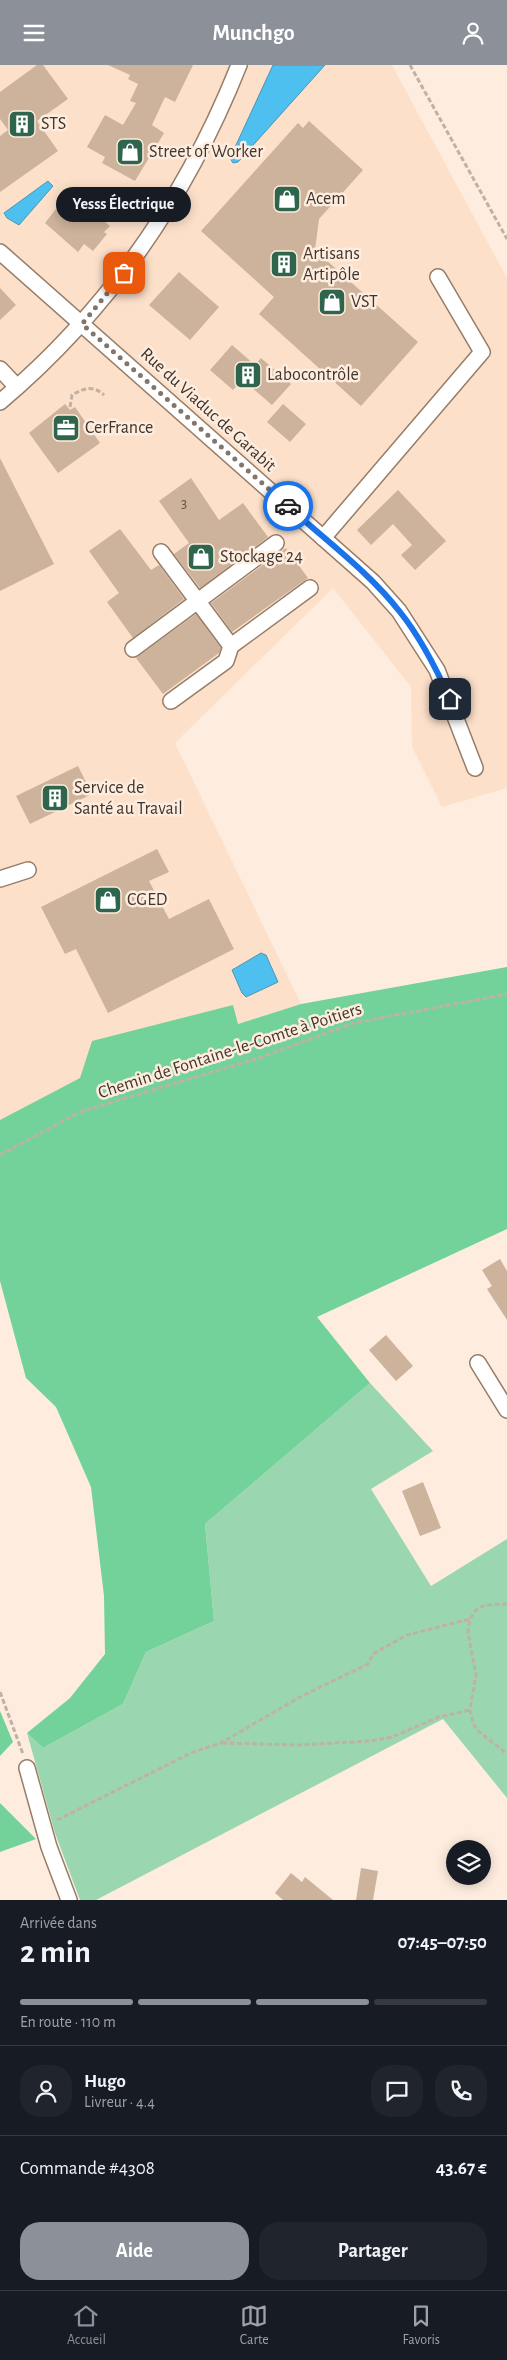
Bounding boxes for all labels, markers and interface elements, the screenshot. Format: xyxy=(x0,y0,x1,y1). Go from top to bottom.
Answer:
icon: menu xyxy=(20,19,48,47)
icon: person xyxy=(459,19,487,47)
text: Munchgo xyxy=(212,22,295,44)
building icon: STS xyxy=(7,109,37,139)
place label: STS xyxy=(41,115,66,133)
shop icon: Street of Worker xyxy=(115,137,145,167)
place label: Street of Worker xyxy=(149,143,263,161)
shop icon: Acem xyxy=(272,184,302,214)
callout: Yesss Électrique xyxy=(56,188,192,223)
place label: Acem xyxy=(306,190,346,208)
text: Yesss Électrique xyxy=(73,196,174,212)
place label: Artisans Artipôle xyxy=(303,245,360,284)
building icon: Artisans Artipôle xyxy=(269,249,299,279)
pin xyxy=(103,252,145,294)
icon: bag xyxy=(110,259,138,287)
shop icon: VST xyxy=(317,287,347,317)
place label: VST xyxy=(351,293,378,311)
street label: Rue du Viaduc de Garabit xyxy=(137,345,279,476)
building icon: Labocontrôle xyxy=(233,360,263,390)
place label: Labocontrôle xyxy=(267,366,359,384)
office icon: CerFrance xyxy=(51,413,81,443)
place label: CerFrance xyxy=(85,419,153,437)
courier xyxy=(263,481,313,531)
icon: car xyxy=(274,492,302,520)
house number: 3 xyxy=(181,496,187,511)
shop icon: Stockage 24 xyxy=(186,542,216,572)
place label: Stockage 24 xyxy=(220,548,303,566)
pin xyxy=(429,678,471,720)
icon: home xyxy=(436,685,464,713)
place label: Service de Santé au Travail xyxy=(74,779,183,818)
building icon: Service de Santé au Travail xyxy=(40,783,70,813)
shop icon: CGED xyxy=(93,885,123,915)
place label: CGED xyxy=(127,891,167,909)
street label: Chemin de Fontaine-le-Comte à Poitiers xyxy=(96,1000,364,1102)
map controls xyxy=(446,1840,491,1885)
button: layers xyxy=(446,1840,491,1885)
text: Arrivée dans xyxy=(20,1915,97,1931)
text: 07:45–07:50 xyxy=(397,1933,487,1952)
text: 2 min xyxy=(20,1936,91,1968)
text: En route · 110 m xyxy=(20,2014,116,2030)
button: person xyxy=(20,2065,72,2117)
button: chat xyxy=(371,2065,423,2117)
button: phone xyxy=(435,2065,487,2117)
text: Hugo xyxy=(84,2072,126,2091)
text: Livreur · 4.4 xyxy=(84,2094,155,2110)
text: Commande #4308 xyxy=(20,2159,155,2178)
text: 43.67 € xyxy=(436,2159,487,2178)
button: Aide xyxy=(20,2222,249,2280)
button: Partager xyxy=(259,2222,487,2280)
tab: Accueil xyxy=(67,2302,106,2349)
tab: Carte xyxy=(240,2302,269,2349)
tab: Favoris xyxy=(403,2302,440,2349)

